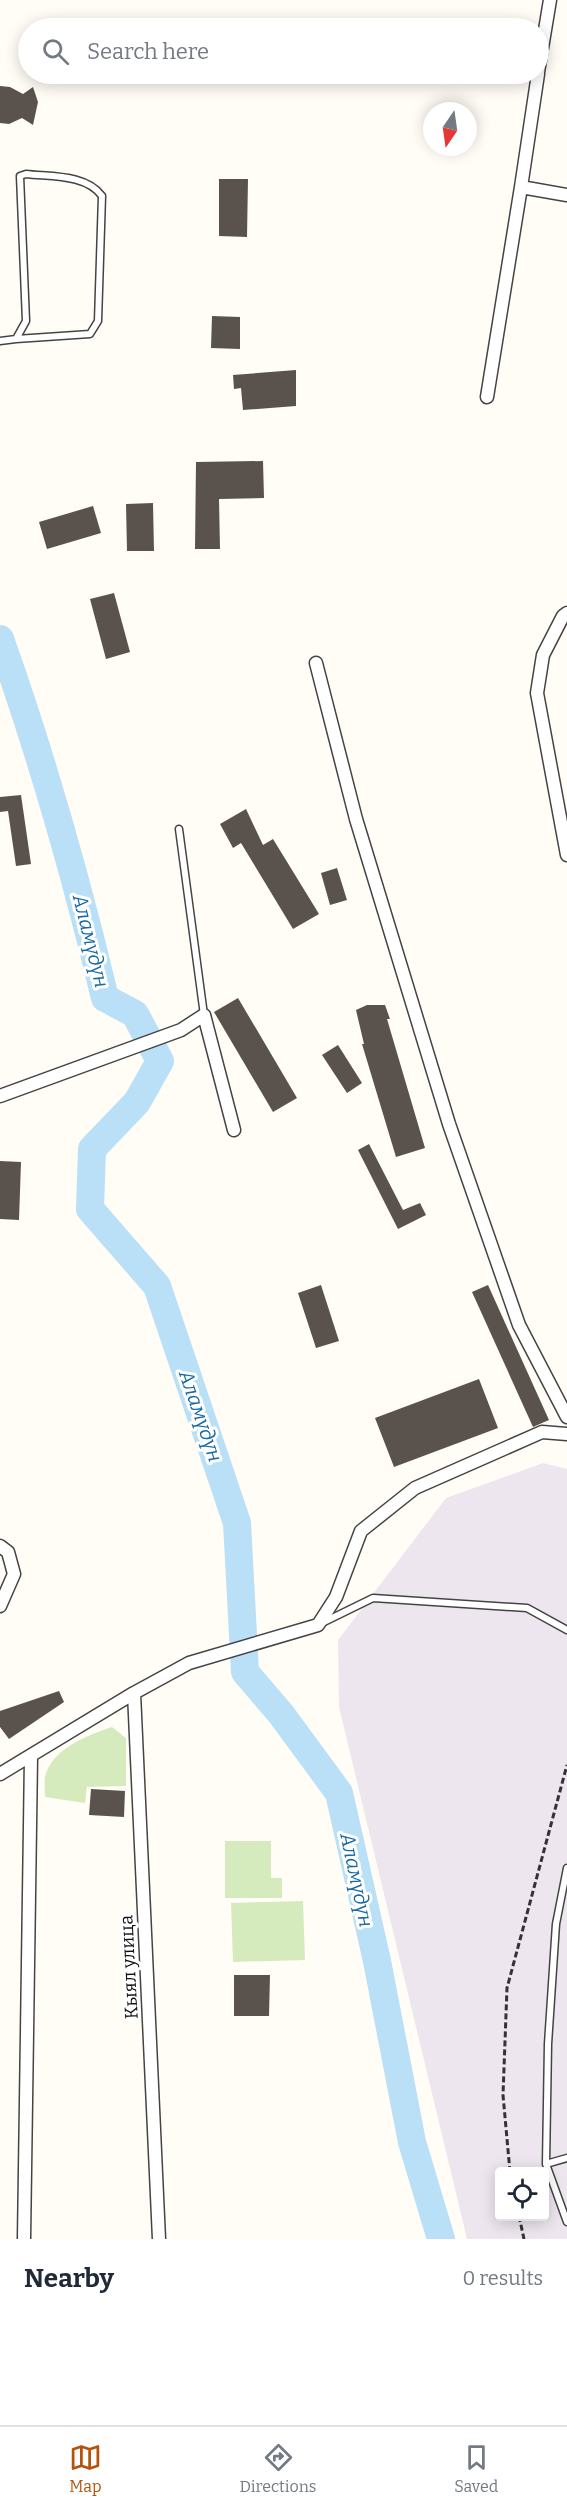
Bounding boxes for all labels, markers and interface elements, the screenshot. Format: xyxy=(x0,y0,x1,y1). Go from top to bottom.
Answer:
search box xyxy=(18,18,549,84)
icon: search xyxy=(39,35,72,68)
text: Search here xyxy=(87,38,209,65)
north arrow xyxy=(423,102,477,156)
water label: Аламүдүн xyxy=(68,891,114,990)
water label: Аламүдүн xyxy=(174,1366,228,1465)
water label: Аламүдүн xyxy=(335,1830,379,1929)
street label: Кыял улица xyxy=(115,1914,143,2020)
map controls xyxy=(495,2167,549,2221)
button: locate xyxy=(495,2167,549,2221)
text: Nearby xyxy=(24,2263,114,2294)
text: 0 results xyxy=(463,2266,543,2290)
tab: Map xyxy=(69,2441,102,2496)
tab: Directions xyxy=(240,2441,317,2496)
tab: Saved xyxy=(454,2441,498,2496)

